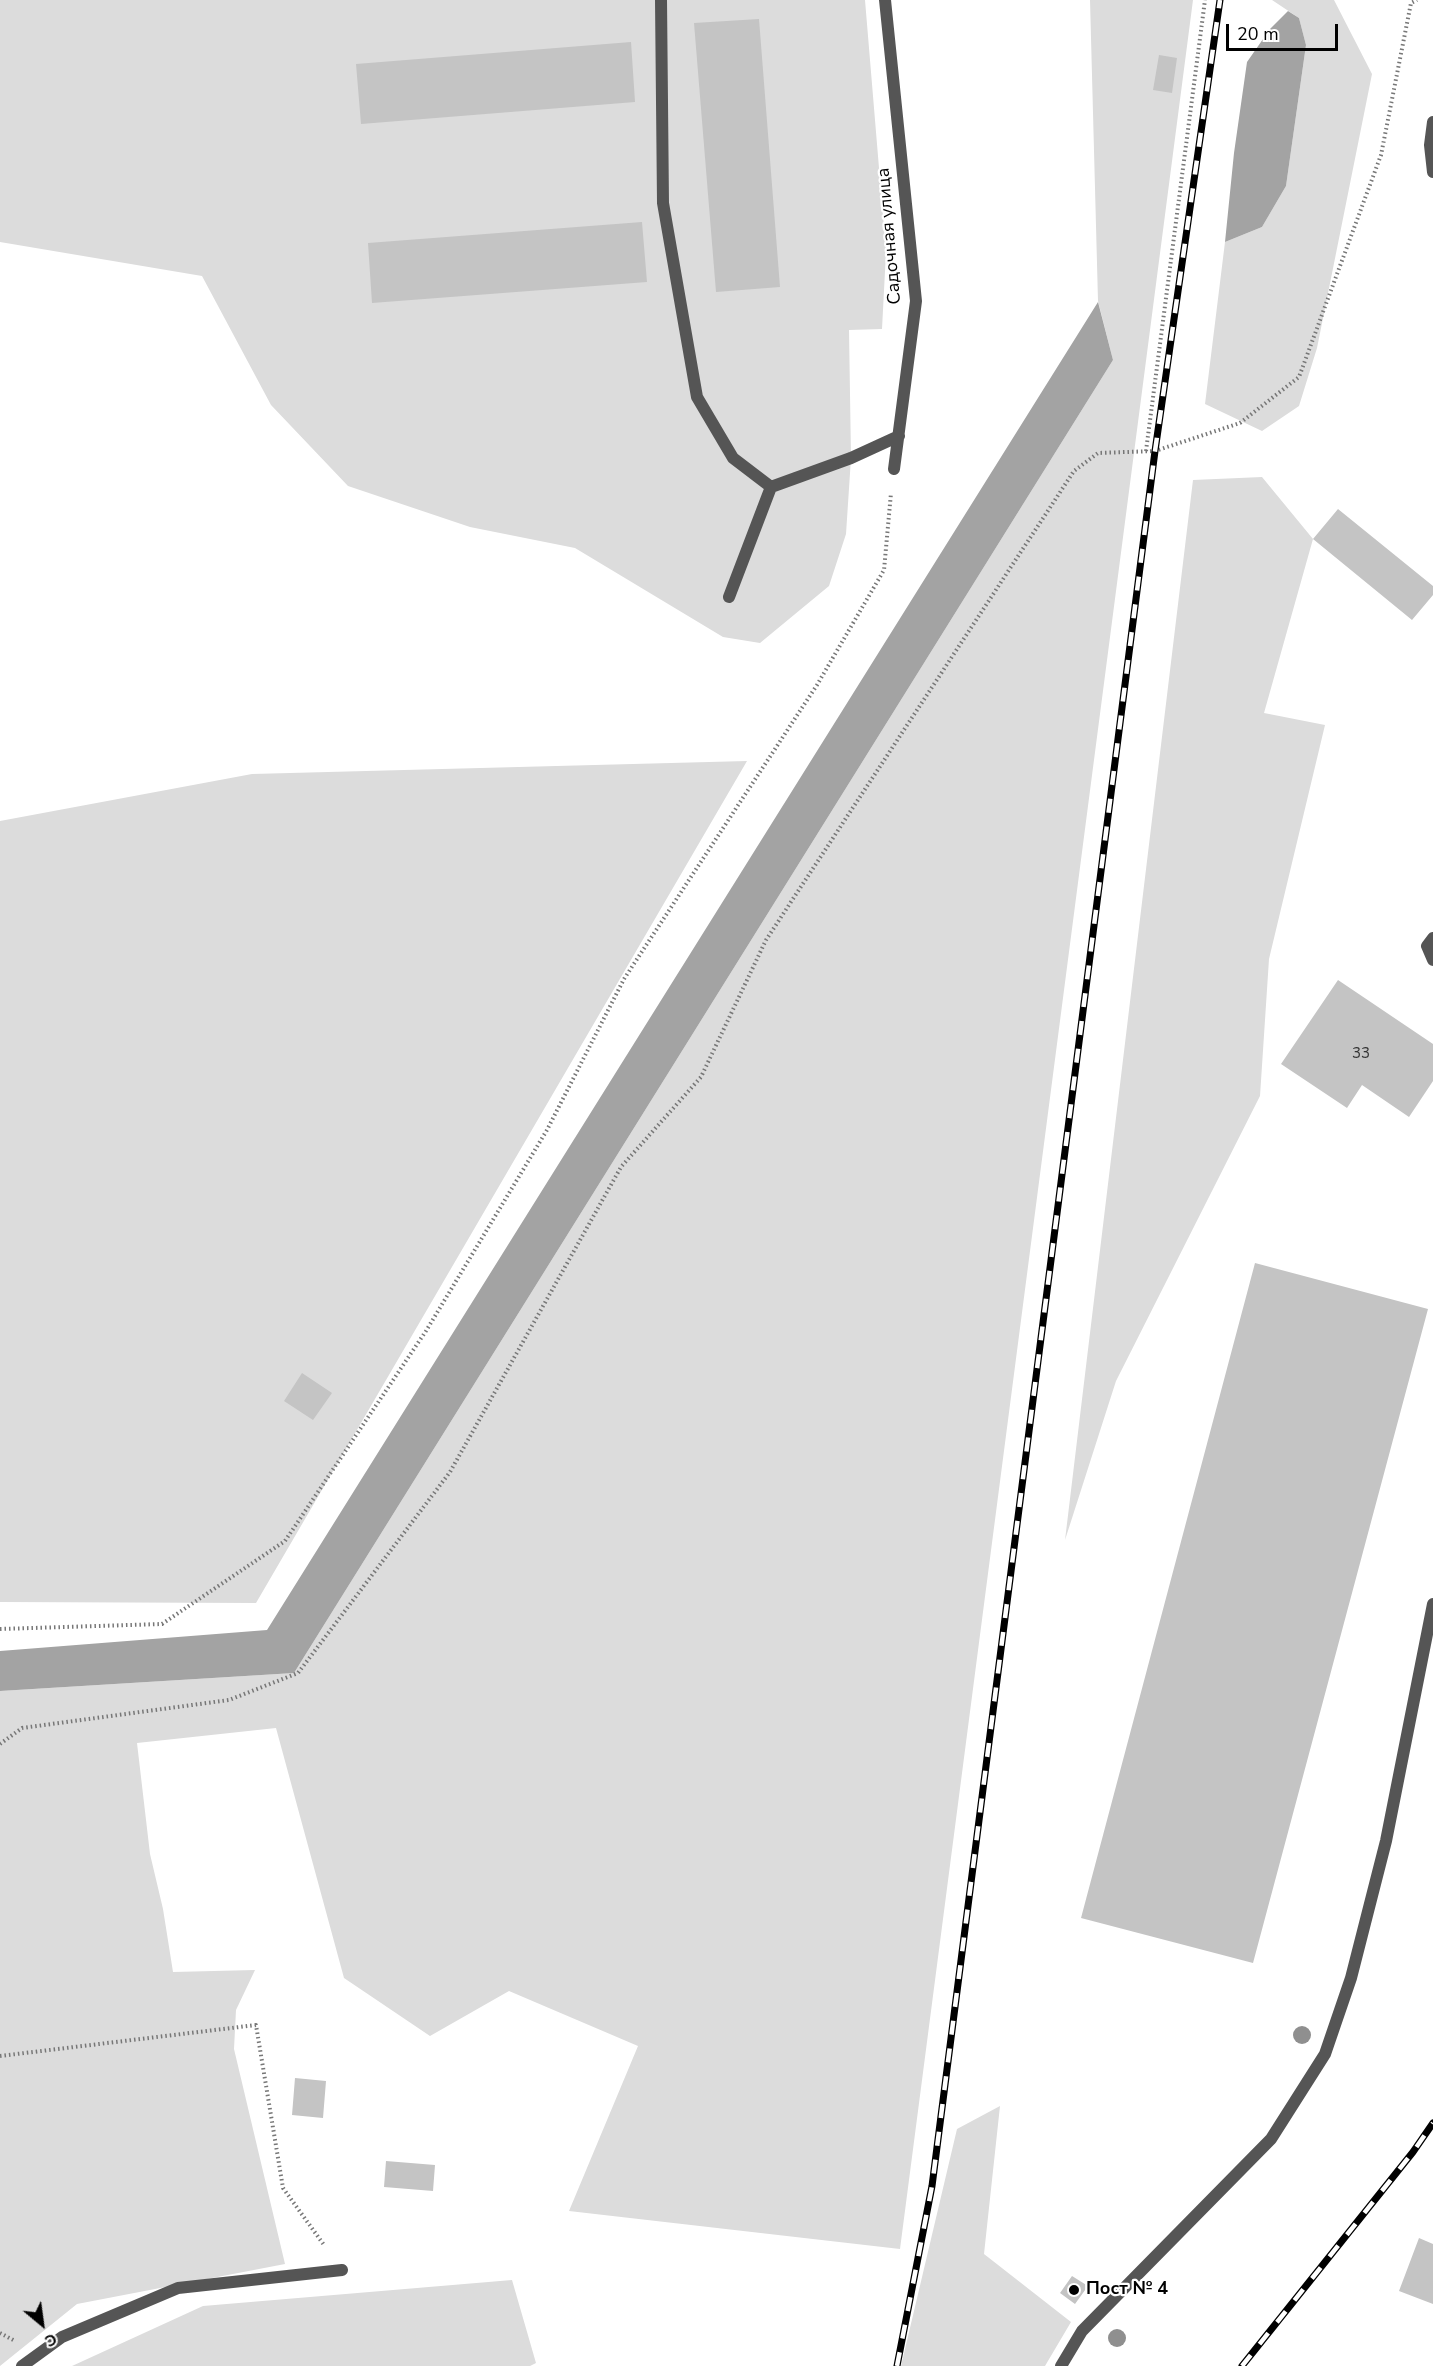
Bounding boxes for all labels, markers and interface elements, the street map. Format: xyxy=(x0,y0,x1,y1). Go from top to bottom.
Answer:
scale bar xyxy=(1229,12,1342,50)
text: 20 m xyxy=(1237,22,1279,46)
street label: Садочная улица xyxy=(873,167,907,305)
house number: 33 xyxy=(1352,1045,1370,1063)
place label: Пост № 4 xyxy=(1086,2279,1168,2301)
marker: Пост № 4 xyxy=(1067,2283,1081,2297)
north arrow xyxy=(12,2294,72,2354)
text: С xyxy=(41,2327,61,2352)

